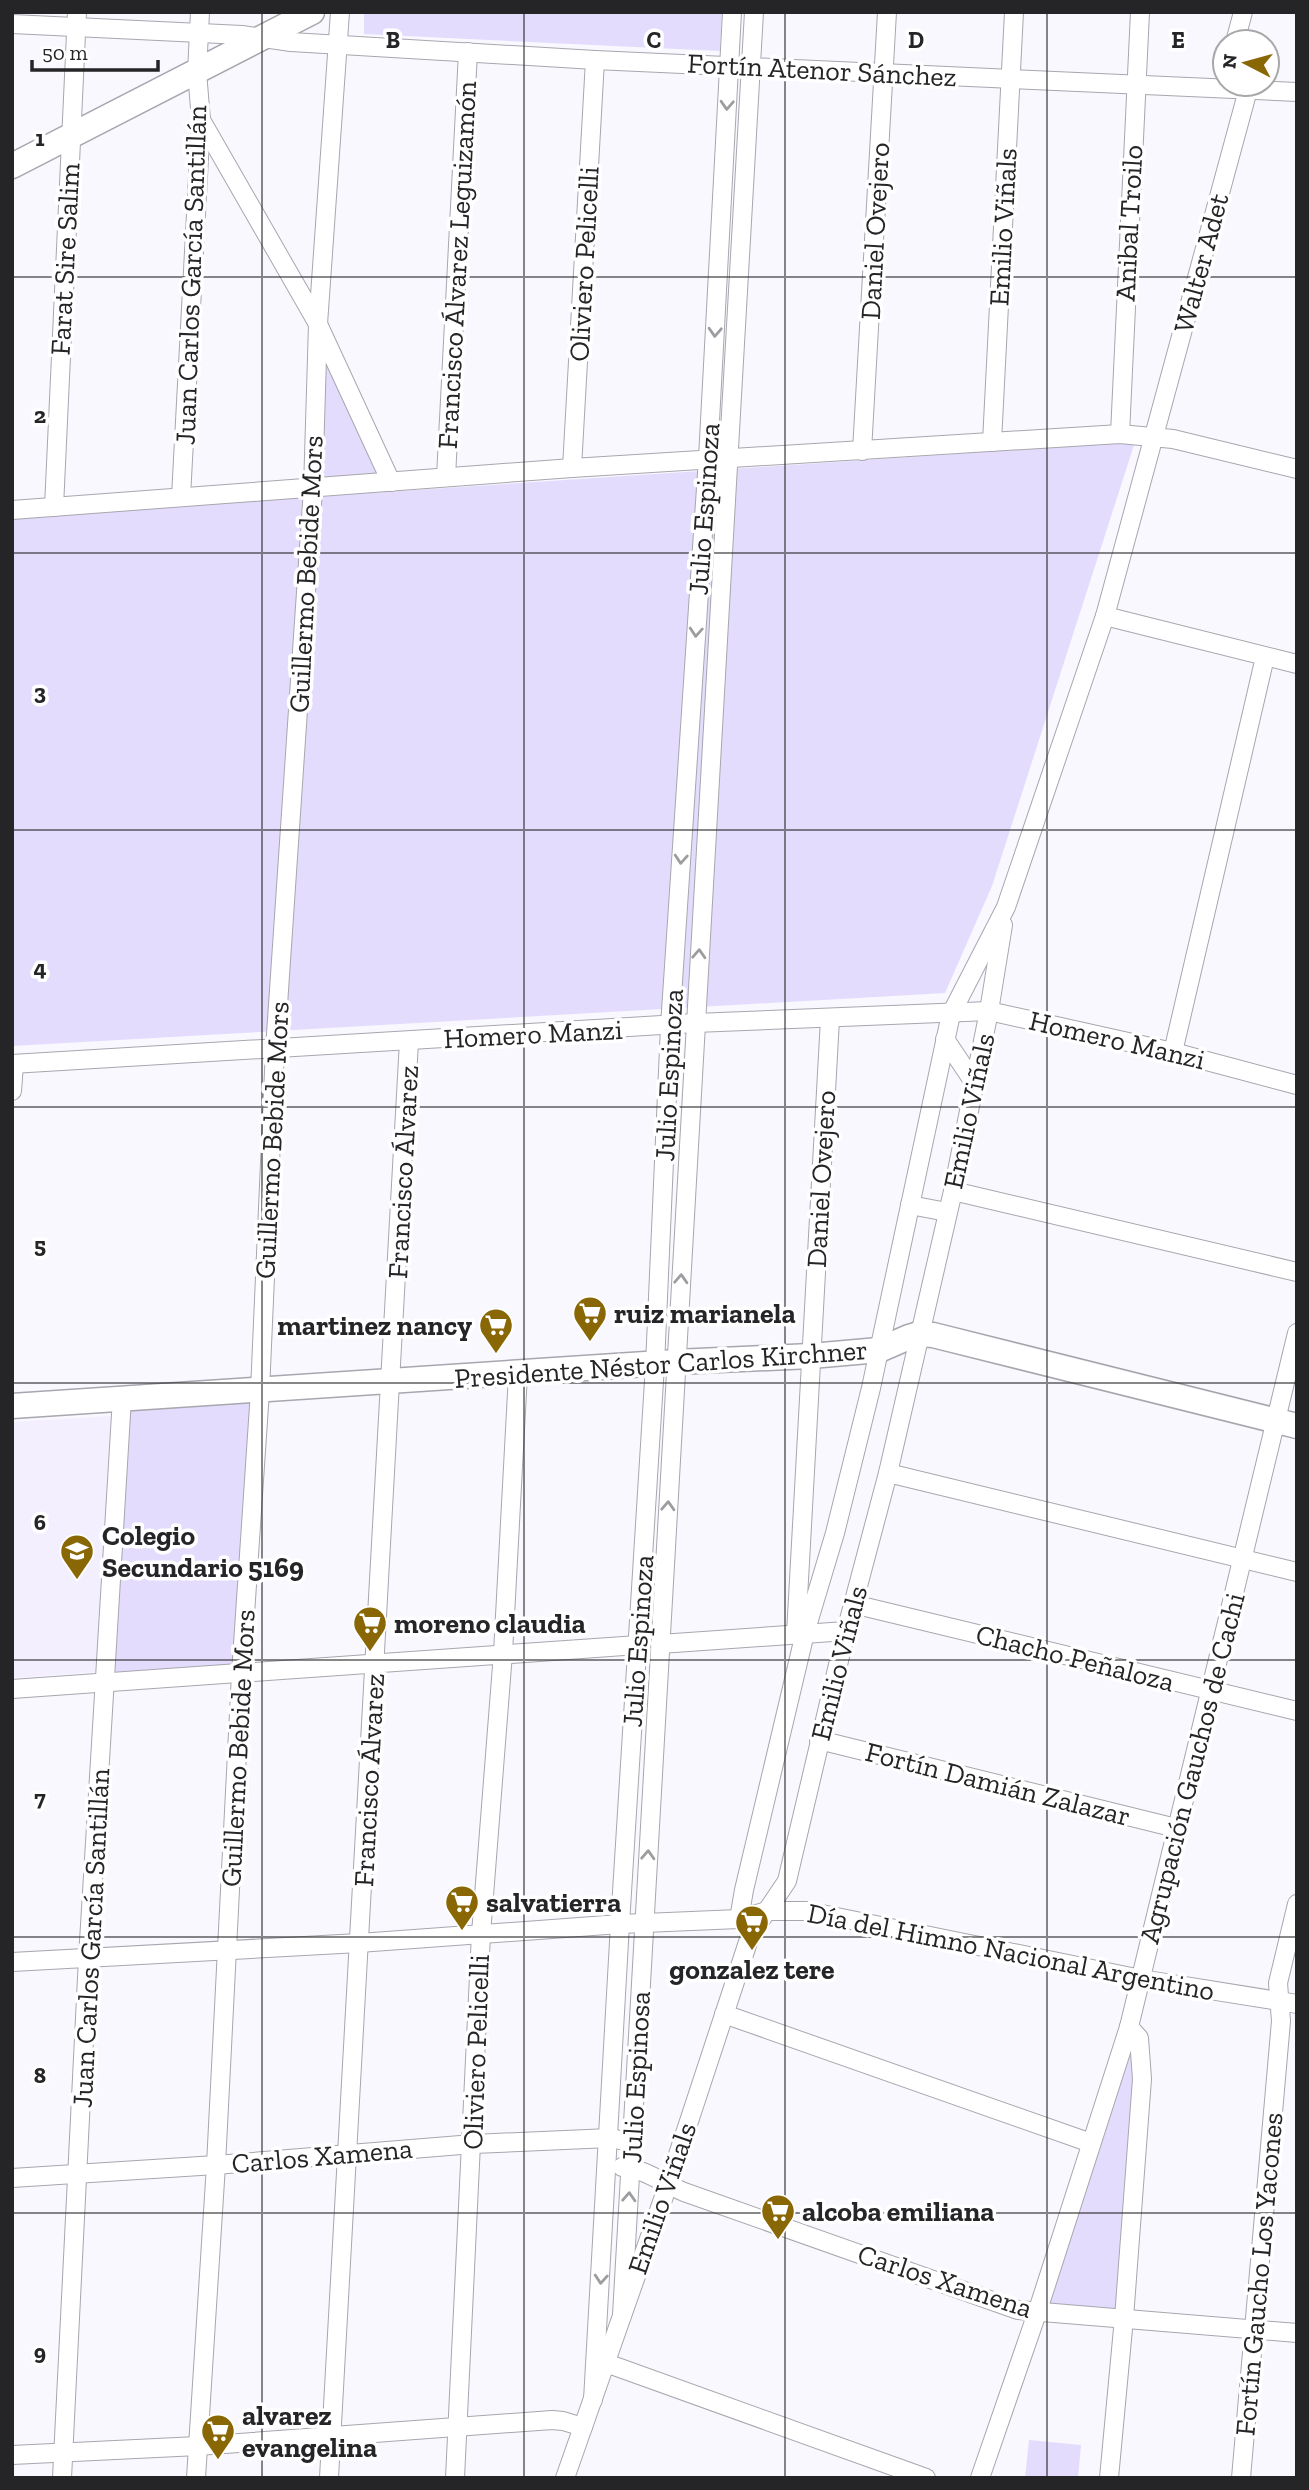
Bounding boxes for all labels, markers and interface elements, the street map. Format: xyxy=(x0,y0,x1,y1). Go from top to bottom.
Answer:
text: B xyxy=(386,26,400,54)
text: C xyxy=(647,26,661,54)
text: D xyxy=(908,26,924,54)
text: E xyxy=(1171,26,1185,54)
scale bar xyxy=(32,28,158,72)
north arrow xyxy=(1211,28,1281,98)
text: 50 m xyxy=(42,40,88,65)
street label: Fortín Atenor Sánchez xyxy=(686,46,958,94)
text: N xyxy=(1217,53,1242,70)
street label: Francisco Álvarez Leguizamón xyxy=(431,80,483,450)
one-way arrow xyxy=(720,100,735,111)
street label: Juan Carlos García Santillán xyxy=(169,105,213,445)
text: 1 xyxy=(35,124,45,152)
street label: Daniel Ovejero xyxy=(854,141,896,321)
street label: Anibal Troilo xyxy=(1108,144,1150,302)
street label: Emilio Viñals xyxy=(982,147,1024,307)
street label: Farat Sire Salim xyxy=(43,162,87,356)
street label: Oliviero Pelicelli xyxy=(562,165,606,362)
street label: Walter Adet xyxy=(1167,189,1236,336)
one-way arrow xyxy=(707,327,722,338)
text: 2 xyxy=(34,401,46,429)
street label: Julio Espinoza xyxy=(682,421,727,596)
street label: Guillermo Bebide Mors xyxy=(282,434,330,714)
one-way arrow xyxy=(689,627,704,638)
text: 3 xyxy=(34,678,46,706)
one-way arrow xyxy=(674,854,689,865)
one-way arrow xyxy=(691,948,706,959)
text: 4 xyxy=(33,954,47,982)
street label: Julio Espinoza xyxy=(648,987,690,1162)
street label: Guillermo Bebide Mors xyxy=(248,1000,296,1280)
street label: Homero Manzi xyxy=(1026,1004,1208,1076)
street label: Homero Manzi xyxy=(443,1013,624,1055)
street label: Emilio Viñals xyxy=(936,1030,1002,1192)
street label: Francisco Álvarez xyxy=(381,1064,425,1280)
street label: Daniel Ovejero xyxy=(800,1089,842,1269)
text: 5 xyxy=(34,1231,46,1259)
one-way arrow xyxy=(673,1273,688,1284)
supermarket icon: ruiz marianela xyxy=(571,1294,609,1343)
place label: ruiz marianela xyxy=(614,1297,796,1330)
supermarket icon: martinez nancy xyxy=(477,1306,515,1355)
place label: martinez nancy xyxy=(277,1309,472,1342)
street label: Presidente Néstor Carlos Kirchner xyxy=(453,1333,869,1395)
one-way arrow xyxy=(660,1500,675,1511)
text: 6 xyxy=(34,1508,46,1536)
place label: Colegio Secundario 5169 xyxy=(102,1519,304,1584)
school or university icon: Colegio Secundario 5169 xyxy=(58,1532,96,1581)
street label: Julio Espinoza xyxy=(616,1553,661,1728)
street label: Emilio Viñals xyxy=(804,1582,874,1744)
street label: Agrupación Gauchos de Cachi xyxy=(1132,1589,1252,1947)
supermarket icon: moreno claudia xyxy=(351,1604,389,1653)
place label: moreno claudia xyxy=(394,1607,586,1640)
street label: Guillermo Bebide Mors xyxy=(214,1608,262,1888)
street label: Chacho Peñaloza xyxy=(972,1617,1178,1699)
street label: Francisco Álvarez xyxy=(347,1672,391,1888)
street label: Fortín Damián Zalazar xyxy=(862,1735,1134,1833)
street label: Juan Carlos García Santillán xyxy=(66,1767,116,2109)
text: 7 xyxy=(34,1784,46,1812)
one-way arrow xyxy=(640,1850,655,1861)
supermarket icon: salvatierra xyxy=(443,1883,481,1932)
place label: salvatierra xyxy=(486,1886,621,1919)
street label: Día del Himno Nacional Argentino xyxy=(805,1896,1217,2008)
supermarket icon: gonzalez tere xyxy=(733,1903,771,1952)
place label: gonzalez tere xyxy=(669,1953,835,1986)
street label: Oliviero Pelicelli xyxy=(456,1954,496,2150)
street label: Julio Espinosa xyxy=(615,1990,657,2164)
text: 8 xyxy=(34,2061,46,2089)
street label: Fortín Gaucho Los Yacones xyxy=(1228,2111,1290,2437)
street label: Emilio Viñals xyxy=(621,2118,703,2278)
street label: Carlos Xamena xyxy=(230,2132,414,2180)
one-way arrow xyxy=(621,2192,636,2203)
supermarket icon: alcoba emiliana xyxy=(759,2192,797,2241)
place label: alcoba emiliana xyxy=(802,2195,995,2228)
street label: Carlos Xamena xyxy=(854,2237,1037,2325)
one-way arrow xyxy=(593,2274,608,2285)
text: 9 xyxy=(34,2338,46,2366)
place label: alvarez evangelina xyxy=(242,2399,377,2464)
supermarket icon: alvarez evangelina xyxy=(199,2412,237,2461)

